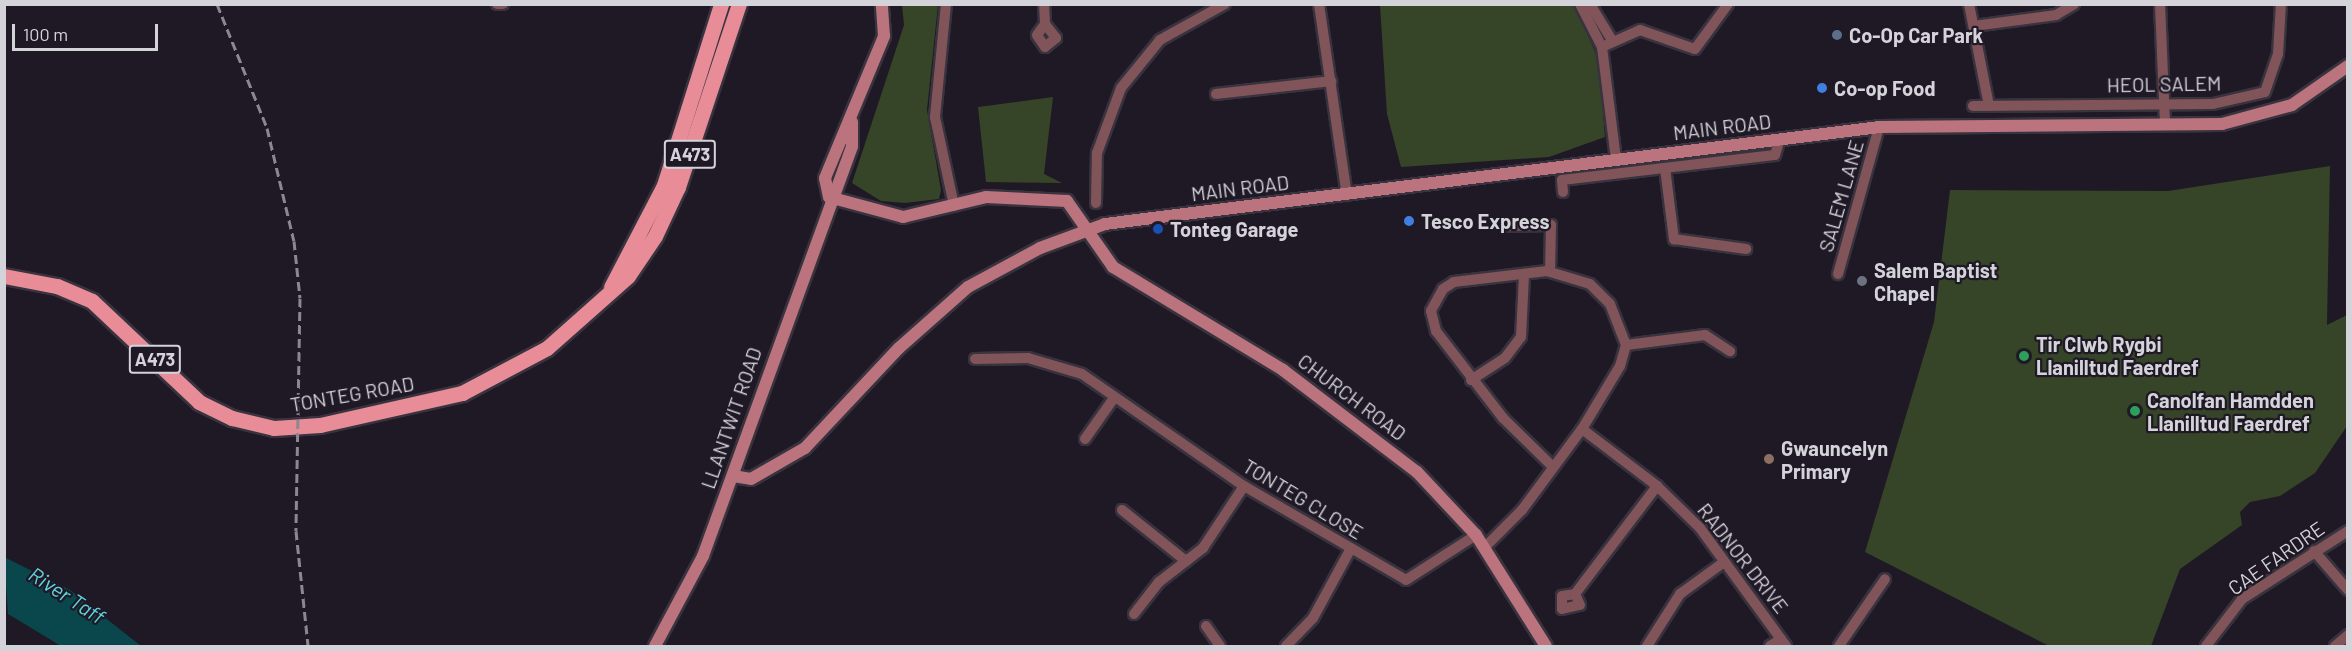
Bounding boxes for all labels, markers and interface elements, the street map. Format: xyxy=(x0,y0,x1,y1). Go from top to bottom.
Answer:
scale bar xyxy=(15,12,160,50)
text: 100 m xyxy=(23,23,68,45)
place label: Co-Op Car Park xyxy=(1849,23,1983,47)
marker: Co-Op Car Park xyxy=(1830,28,1844,42)
street label: HEOL SALEM xyxy=(2107,71,2221,97)
place label: Co-op Food xyxy=(1834,76,1936,100)
marker: Co-op Food xyxy=(1815,81,1829,95)
street label: MAIN ROAD xyxy=(1672,109,1772,145)
street label: SALEM LANE xyxy=(1814,137,1868,255)
road number: A473 xyxy=(663,139,717,169)
street label: MAIN ROAD xyxy=(1190,170,1290,206)
place label: Tesco Express xyxy=(1421,209,1550,233)
marker: Tesco Express xyxy=(1402,214,1416,228)
place label: Tonteg Garage xyxy=(1170,217,1298,241)
marker: Tonteg Garage xyxy=(1151,222,1165,236)
place label: Salem Baptist Chapel xyxy=(1874,258,1997,305)
marker: Salem Baptist Chapel xyxy=(1855,274,1869,288)
place label: Tir Clwb Rygbi Llanilltud Faerdref xyxy=(2036,332,2199,379)
road number: A473 xyxy=(128,344,182,374)
street label: LLANTWIT ROAD xyxy=(696,344,766,492)
street label: CHURCH ROAD xyxy=(1293,349,1411,445)
marker: Tir Clwb Rygbi Llanilltud Faerdref xyxy=(2017,349,2031,363)
street label: TONTEG ROAD xyxy=(288,371,416,417)
place label: Canolfan Hamdden Llanilltud Faerdref xyxy=(2147,388,2314,435)
marker: Canolfan Hamdden Llanilltud Faerdref xyxy=(2128,404,2142,418)
place label: Gwauncelyn Primary xyxy=(1781,436,1888,483)
marker: Gwauncelyn Primary xyxy=(1762,452,1776,466)
street label: TONTEG CLOSE xyxy=(1239,454,1367,544)
street label: RADNOR DRIVE xyxy=(1693,498,1793,618)
street label: CAE FARDRE xyxy=(2223,516,2329,600)
water label: River Taff xyxy=(24,561,110,629)

